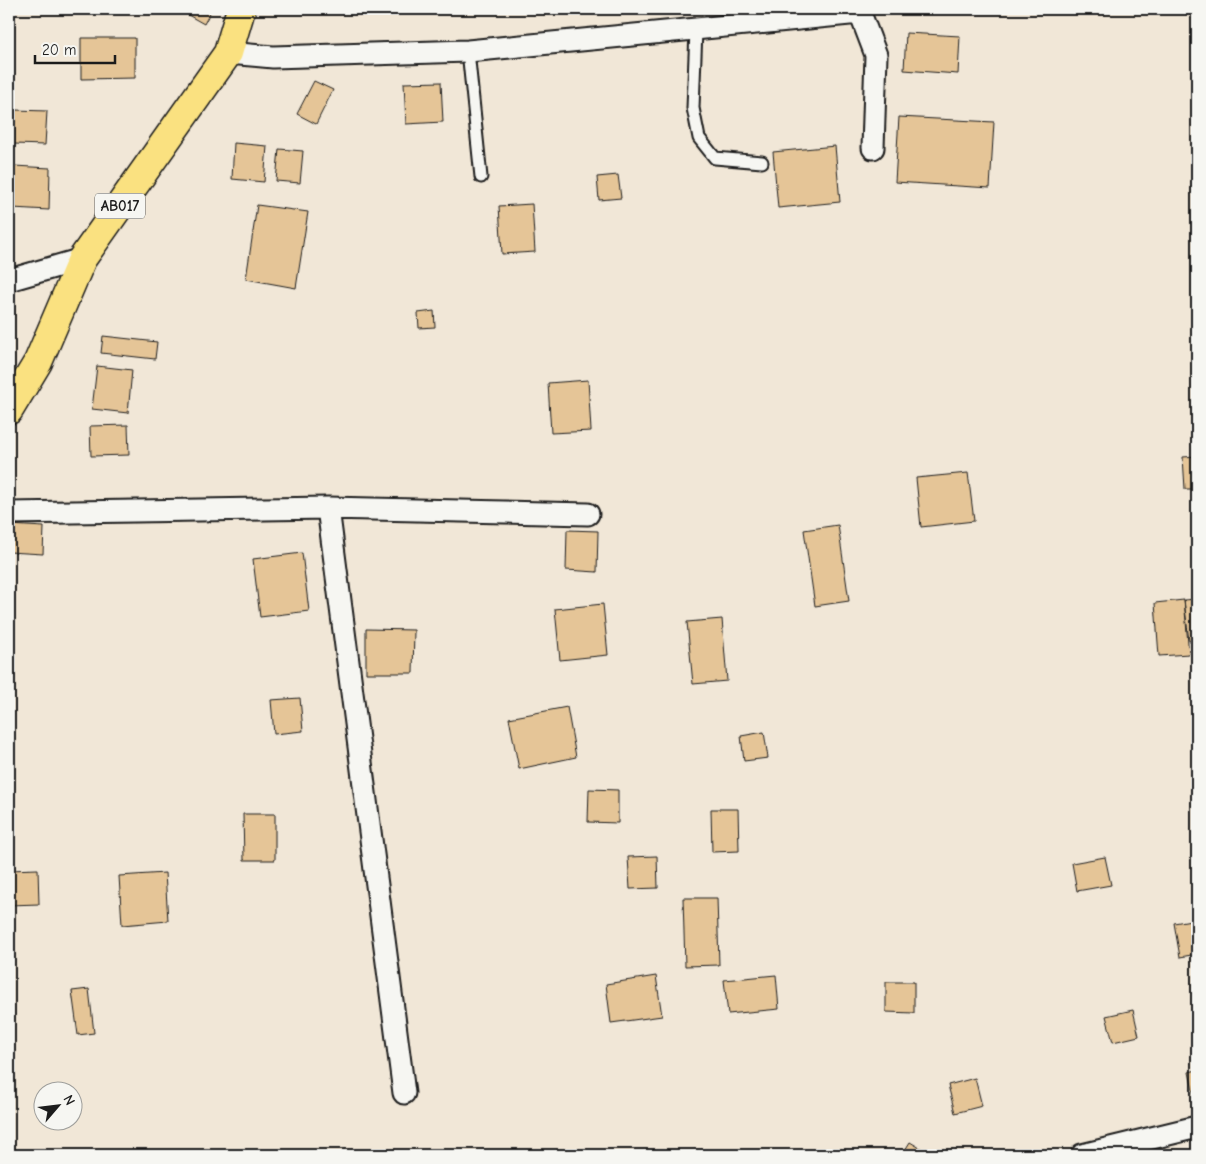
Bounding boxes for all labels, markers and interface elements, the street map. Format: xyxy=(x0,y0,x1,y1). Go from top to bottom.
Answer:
scale bar xyxy=(35,32,115,64)
text: 20 m xyxy=(42,41,76,59)
road number: AB017 xyxy=(95,194,145,218)
north arrow xyxy=(32,1082,82,1132)
text: N xyxy=(59,1092,79,1108)

